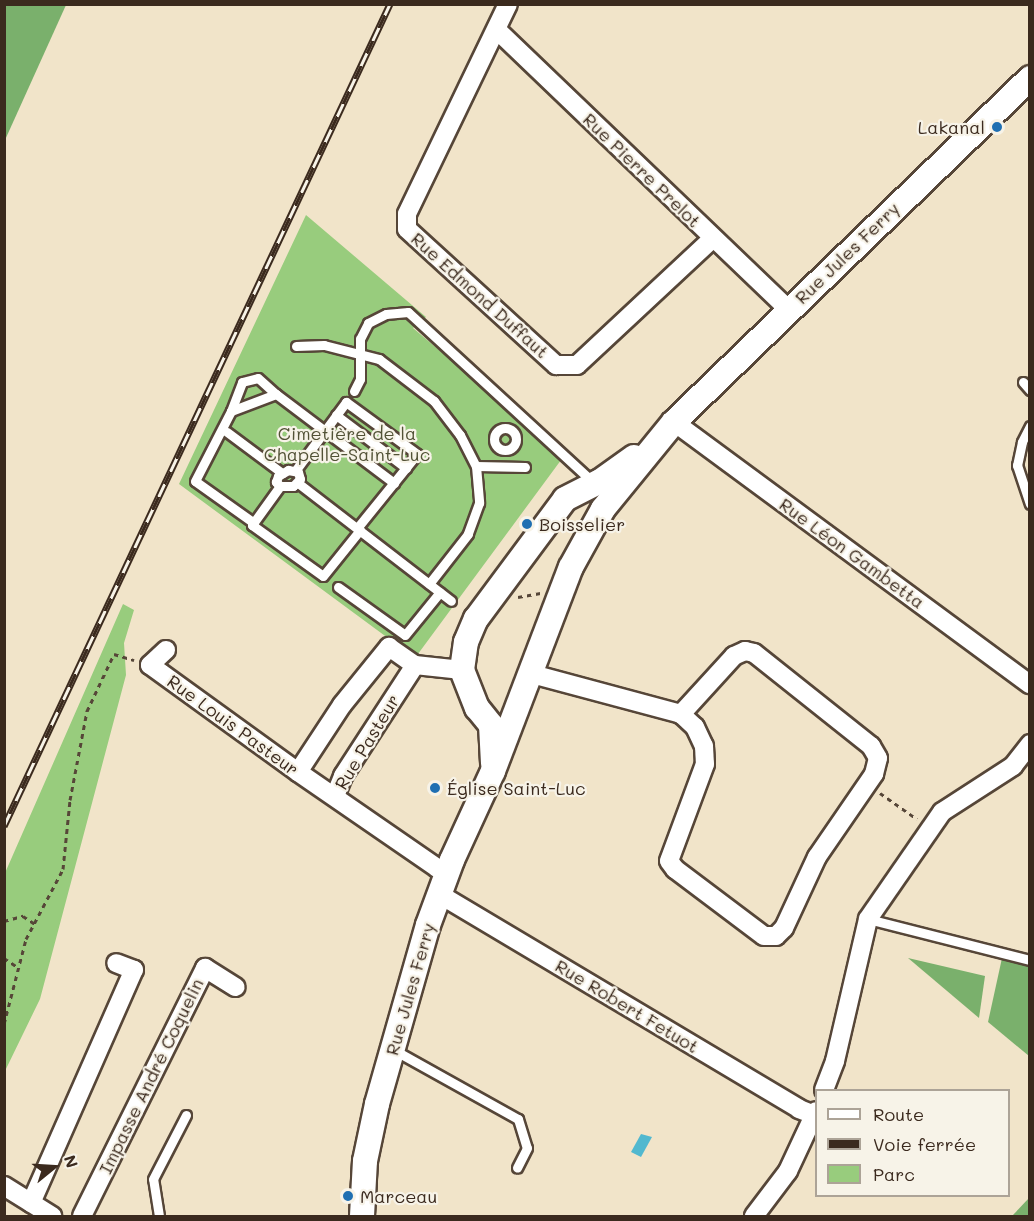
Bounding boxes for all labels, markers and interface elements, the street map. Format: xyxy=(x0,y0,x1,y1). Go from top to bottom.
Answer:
street label: Rue Pierre Prelot xyxy=(579,108,705,232)
place label: Lakanal xyxy=(918,116,985,138)
marker: Lakanal xyxy=(990,120,1004,134)
street label: Rue Jules Ferry xyxy=(790,198,904,308)
street label: Rue Edmond Duffaut xyxy=(407,228,553,362)
park label: Cimetière de la Chapelle-Saint-Luc xyxy=(264,423,430,466)
street label: Rue Léon Gambetta xyxy=(775,493,929,613)
place label: Boisselier xyxy=(539,513,625,535)
marker: Boisselier xyxy=(520,517,534,531)
street label: Rue Louis Pasteur xyxy=(163,670,303,780)
street label: Rue Pasteur xyxy=(330,690,404,794)
place label: Église Saint-Luc xyxy=(447,777,586,799)
marker: Église Saint-Luc xyxy=(428,781,442,795)
street label: Rue Jules Ferry xyxy=(381,920,439,1058)
street label: Rue Robert Fetuot xyxy=(551,955,703,1057)
street label: Impasse André Coquelin xyxy=(94,975,208,1177)
legend xyxy=(815,1089,1010,1197)
text: Route xyxy=(873,1102,924,1126)
text: Voie ferrée xyxy=(873,1132,976,1156)
north arrow xyxy=(24,1137,84,1197)
text: N xyxy=(60,1152,83,1170)
text: Parc xyxy=(873,1162,915,1186)
place label: Marceau xyxy=(360,1185,437,1207)
marker: Marceau xyxy=(341,1189,355,1203)

